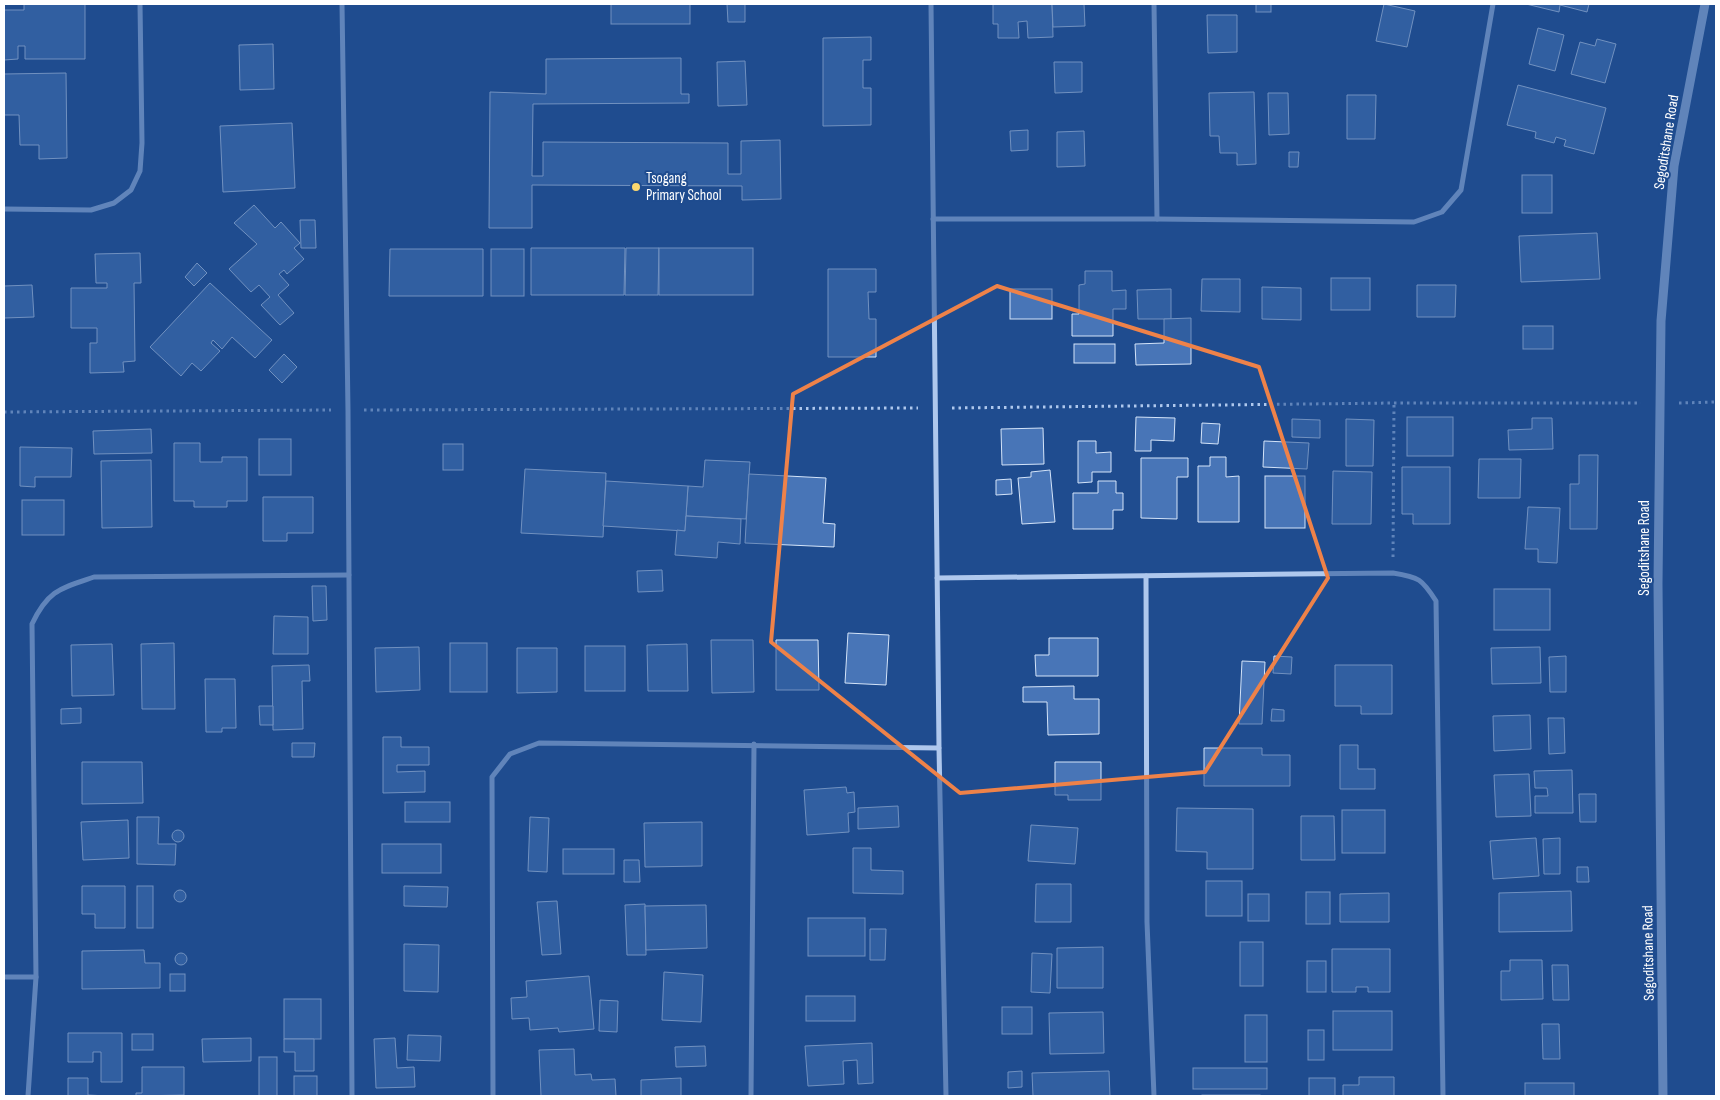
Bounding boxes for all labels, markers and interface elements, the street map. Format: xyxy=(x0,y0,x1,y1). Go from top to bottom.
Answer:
street label: Segoditshane Road xyxy=(1650,93,1683,191)
place label: Tsogang Primary School xyxy=(646,169,722,205)
marker: Tsogang Primary School xyxy=(630,181,642,193)
street label: Segoditshane Road xyxy=(1635,500,1654,596)
street label: Segoditshane Road xyxy=(1638,905,1659,1001)

